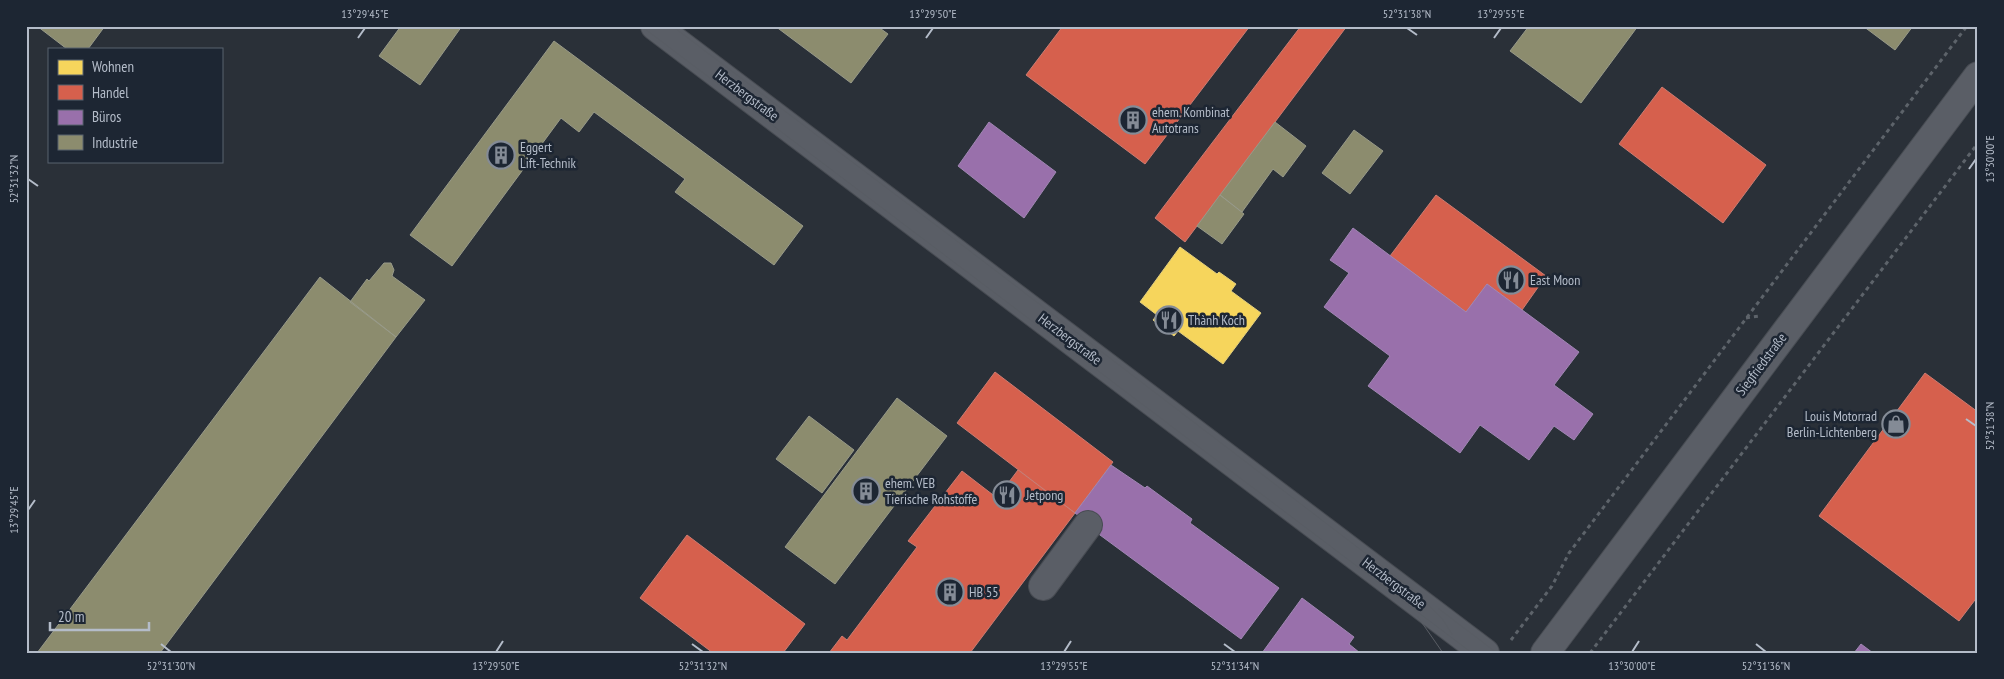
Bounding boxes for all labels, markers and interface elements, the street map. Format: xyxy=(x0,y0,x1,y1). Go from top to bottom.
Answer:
text: 13°29'45"E xyxy=(341,6,389,21)
text: 13°29'50"E xyxy=(909,6,957,21)
text: 52°31'38"N xyxy=(1383,6,1431,21)
text: 13°29'55"E xyxy=(1477,6,1525,21)
legend xyxy=(48,48,222,162)
text: Wohnen xyxy=(92,57,134,76)
street label: Herzbergstraße xyxy=(712,65,782,125)
text: Handel xyxy=(92,83,129,102)
place label: ehem. Kombinat Autotrans xyxy=(1152,103,1230,137)
building icon: ehem. Kombinat Autotrans xyxy=(1118,105,1148,135)
text: Büros xyxy=(92,107,121,126)
text: Industrie xyxy=(92,133,138,152)
text: 13°30'00"E xyxy=(1982,135,1997,183)
place label: Eggert Lift-Technik xyxy=(520,138,576,172)
building icon: Eggert Lift-Technik xyxy=(486,140,516,170)
text: 52°31'32"N xyxy=(6,155,21,203)
restaurant icon: East Moon xyxy=(1496,265,1526,295)
place label: East Moon xyxy=(1530,271,1580,289)
restaurant icon: Thành Koch xyxy=(1154,305,1184,335)
street label: Herzbergstraße xyxy=(1035,309,1105,369)
place label: Thành Koch xyxy=(1188,311,1245,329)
street label: Siegfriedstraße xyxy=(1732,329,1790,399)
text: 52°31'38"N xyxy=(1982,402,1997,450)
place label: Louis Motorrad Berlin-Lichtenberg xyxy=(1787,407,1877,441)
shop icon: Louis Motorrad Berlin-Lichtenberg xyxy=(1881,409,1911,439)
place label: ehem. VEB Tierische Rohstoffe xyxy=(885,474,977,508)
building icon: ehem. VEB Tierische Rohstoffe xyxy=(851,476,881,506)
restaurant icon: Jetpong xyxy=(992,480,1022,510)
text: 13°29'45"E xyxy=(6,486,21,534)
place label: Jetpong xyxy=(1025,486,1063,504)
street label: Herzbergstraße xyxy=(1359,553,1429,613)
building icon: HB 55 xyxy=(935,577,965,607)
place label: HB 55 xyxy=(969,583,999,601)
scale bar xyxy=(50,599,149,631)
text: 20 m xyxy=(58,607,84,626)
text: 52°31'30"N xyxy=(147,658,195,673)
text: 13°29'50"E xyxy=(472,658,520,673)
text: 52°31'32"N xyxy=(679,658,727,673)
text: 13°29'55"E xyxy=(1040,658,1088,673)
text: 52°31'34"N xyxy=(1211,658,1259,673)
text: 13°30'00"E xyxy=(1608,658,1656,673)
text: 52°31'36"N xyxy=(1742,658,1790,673)

